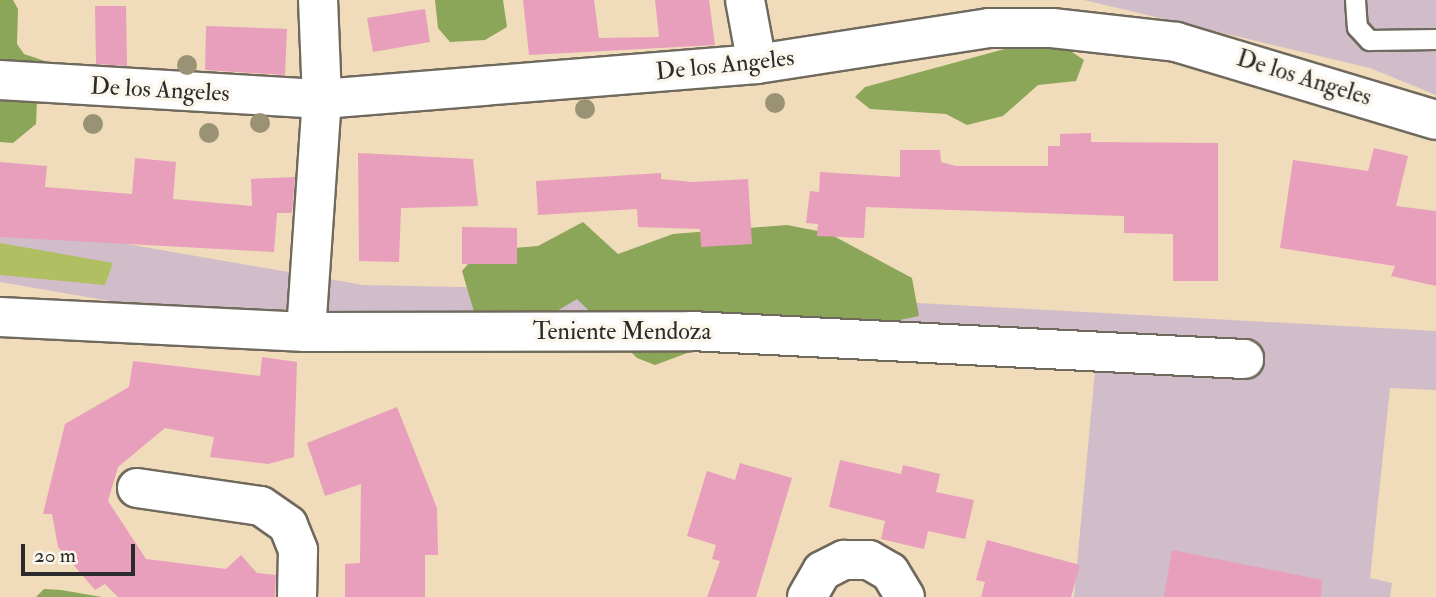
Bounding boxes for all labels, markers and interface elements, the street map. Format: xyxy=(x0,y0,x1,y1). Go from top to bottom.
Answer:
street label: De los Angeles xyxy=(654,43,796,87)
street label: De los Angeles xyxy=(1233,44,1375,112)
street label: De los Angeles xyxy=(90,72,230,108)
street label: Teniente Mendoza xyxy=(533,318,711,346)
scale bar xyxy=(24,530,138,574)
text: 20 m xyxy=(34,542,76,569)

